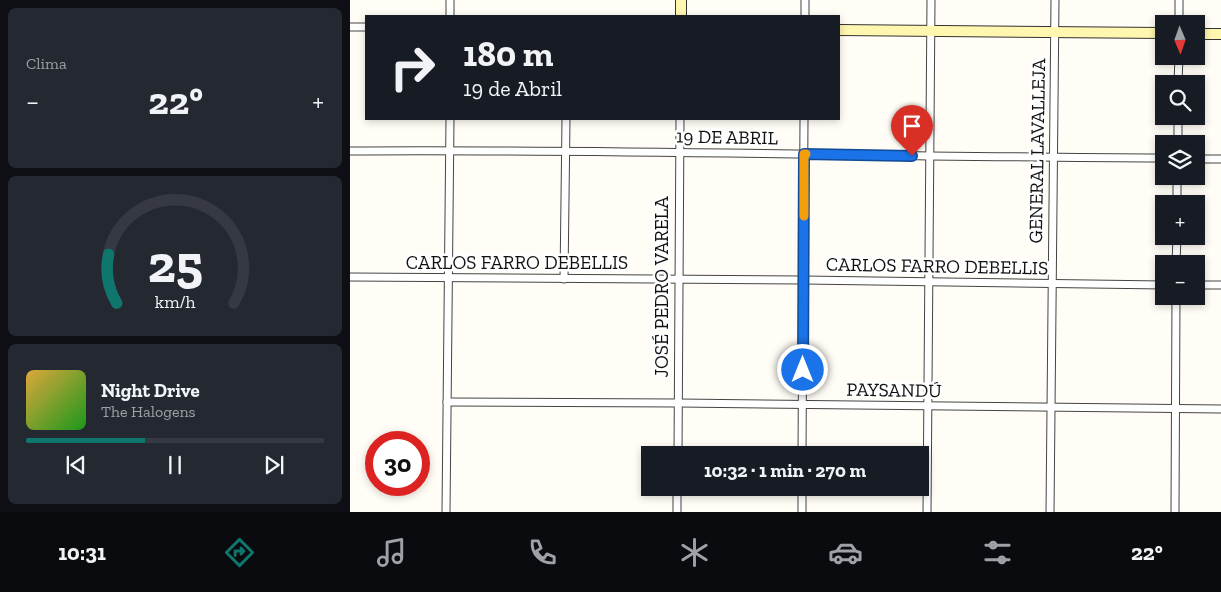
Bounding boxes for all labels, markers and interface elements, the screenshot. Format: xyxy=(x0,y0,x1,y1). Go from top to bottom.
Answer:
north arrow xyxy=(1155,15,1205,65)
map controls xyxy=(1155,15,1205,305)
text: 180 m xyxy=(463,33,553,75)
icon: right xyxy=(380,35,445,100)
text: Clima xyxy=(26,54,67,73)
street label: GENERAL LAVALLEJA xyxy=(1024,58,1050,244)
text: 19 de Abril xyxy=(463,75,562,102)
button: search xyxy=(1155,75,1205,125)
text: 22° xyxy=(148,78,203,124)
text: − xyxy=(26,85,39,118)
text: + xyxy=(312,85,324,118)
pin xyxy=(891,105,933,156)
icon: arrive xyxy=(898,112,926,140)
street label: 19 DE ABRIL xyxy=(676,125,779,149)
button: layers xyxy=(1155,135,1205,185)
button: + xyxy=(1155,195,1205,245)
street label: JOSÉ PEDRO VARELA xyxy=(650,196,673,378)
text: 25 xyxy=(147,233,203,295)
street label: CARLOS FARRO DEBELLIS xyxy=(406,251,628,274)
street label: CARLOS FARRO DEBELLIS xyxy=(826,253,1048,279)
button: − xyxy=(1155,255,1205,305)
text: km/h xyxy=(155,291,195,313)
position arrow xyxy=(776,343,828,395)
street label: PAYSANDÚ xyxy=(846,378,942,402)
text: Night Drive xyxy=(101,379,200,402)
text: The Halogens xyxy=(101,402,196,421)
speed limit sign: 30 xyxy=(365,431,430,496)
icon: previous xyxy=(62,451,90,479)
icon: pause xyxy=(161,451,189,479)
icon: next xyxy=(260,451,288,479)
text: 10:32 · 1 min · 270 m xyxy=(704,459,866,482)
icon: directions xyxy=(222,535,257,570)
icon: music xyxy=(374,535,409,570)
icon: phone xyxy=(525,535,560,570)
icon: climate xyxy=(677,535,712,570)
icon: car xyxy=(828,535,863,570)
icon: filters xyxy=(980,535,1015,570)
text: 10:31 xyxy=(58,539,106,566)
text: 22° xyxy=(1131,539,1163,566)

